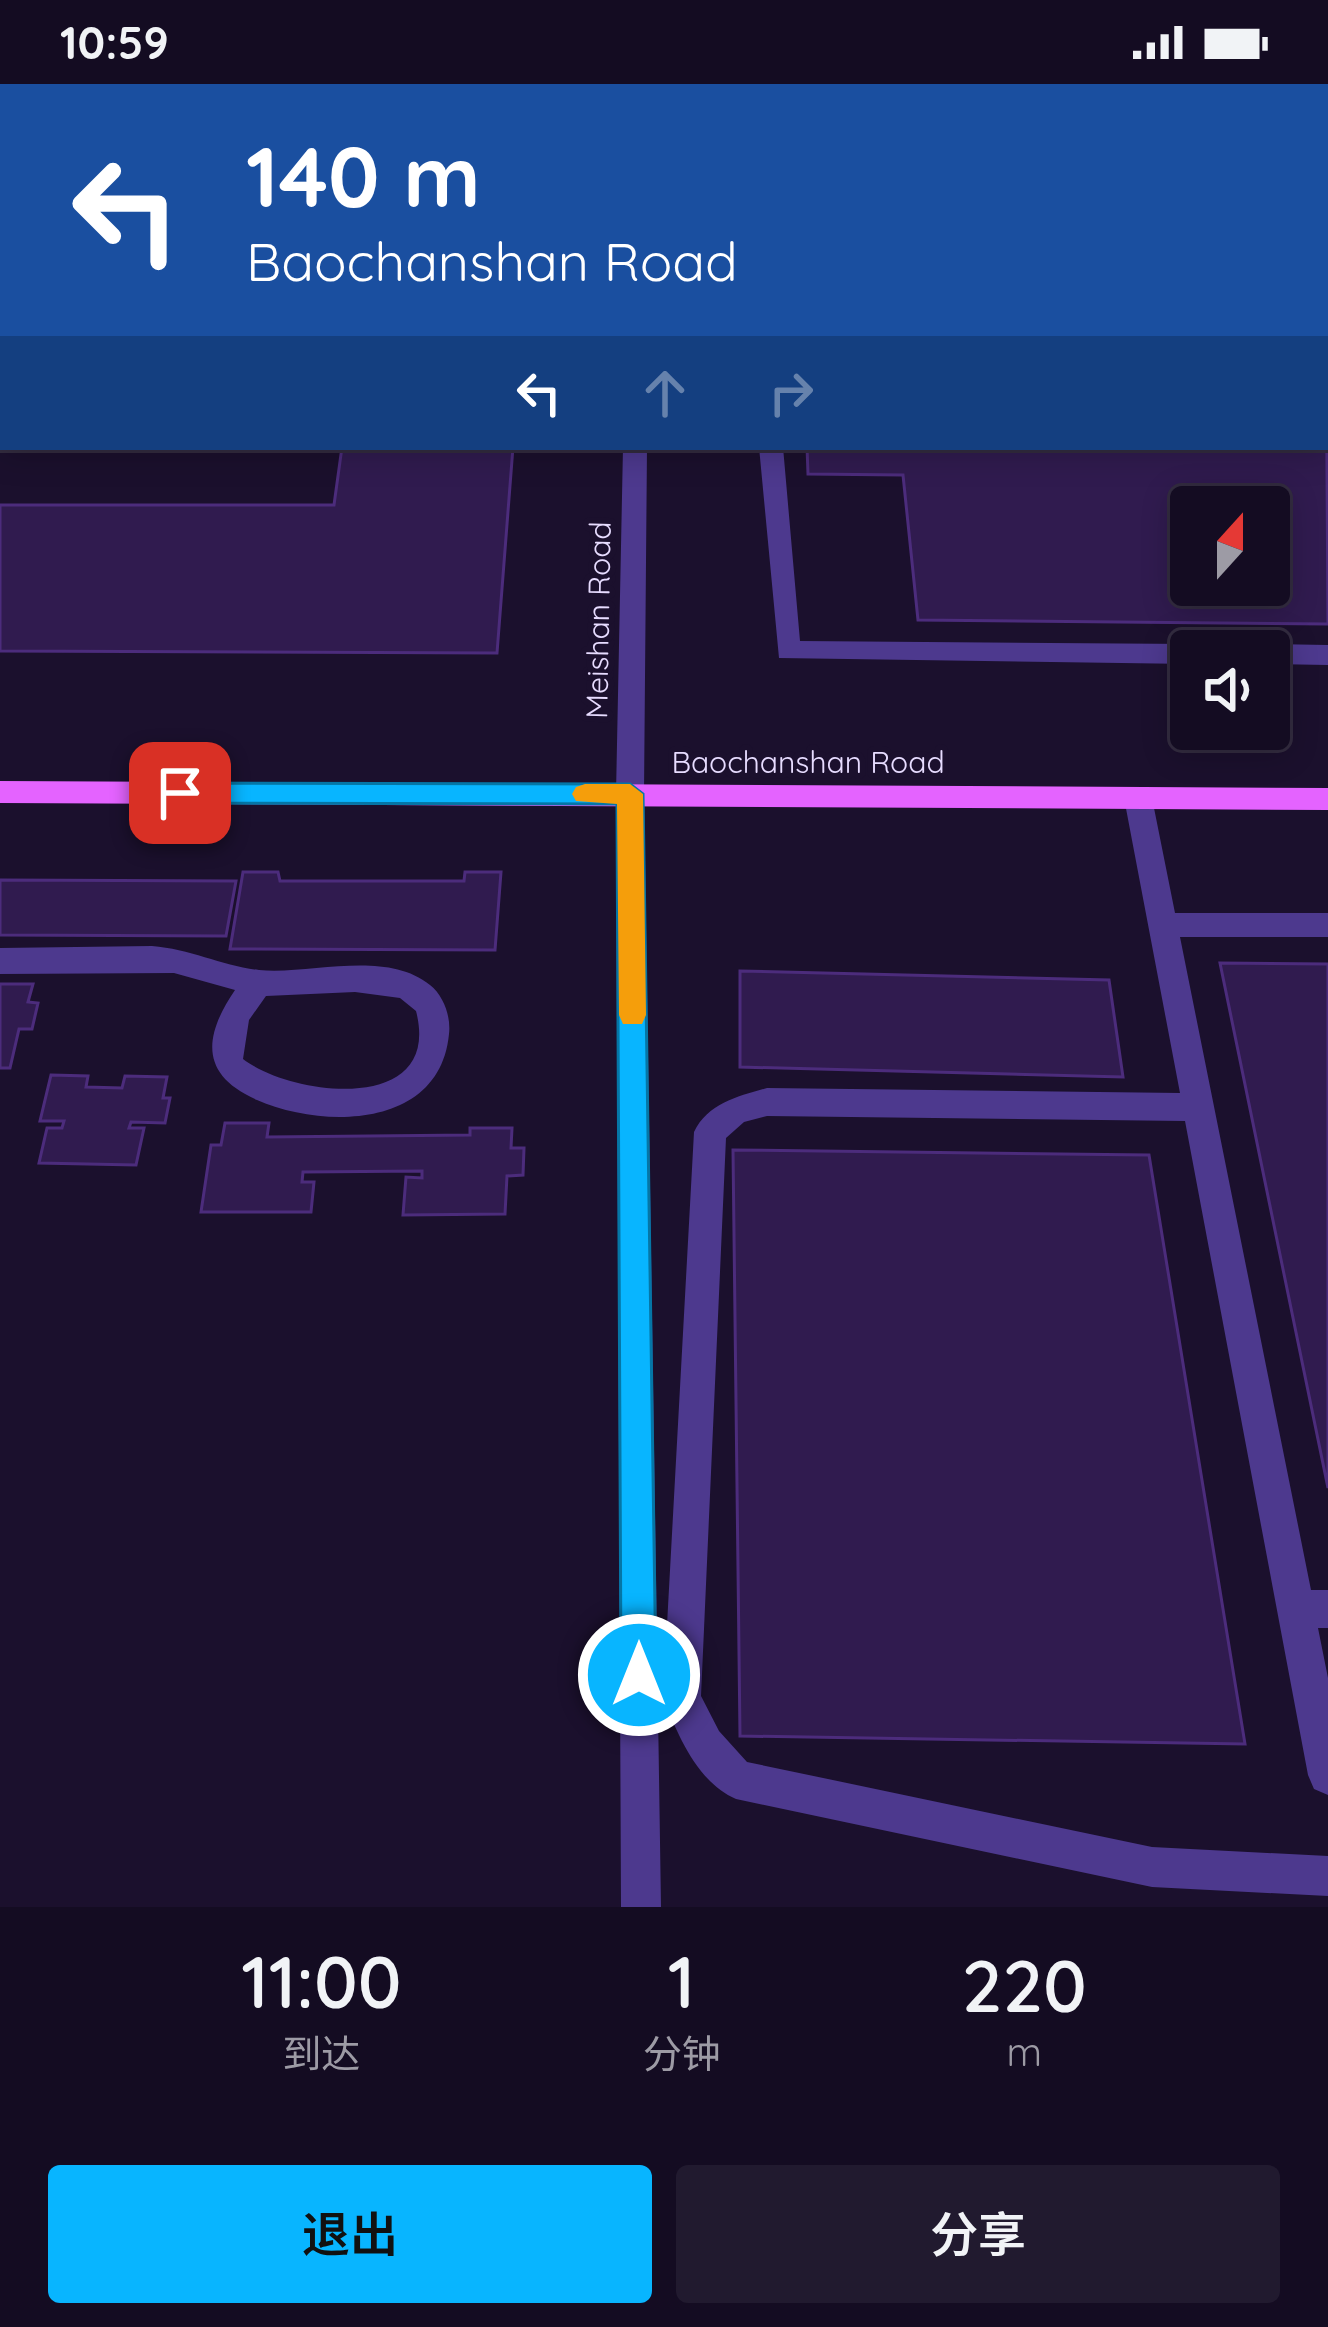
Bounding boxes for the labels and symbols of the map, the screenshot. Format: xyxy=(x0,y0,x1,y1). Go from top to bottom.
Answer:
north arrow xyxy=(1170,486,1290,606)
street label: Meishan Road xyxy=(577,521,619,719)
pin xyxy=(129,742,231,844)
street label: Baochanshan Road xyxy=(671,743,945,781)
position arrow xyxy=(576,1612,702,1738)

